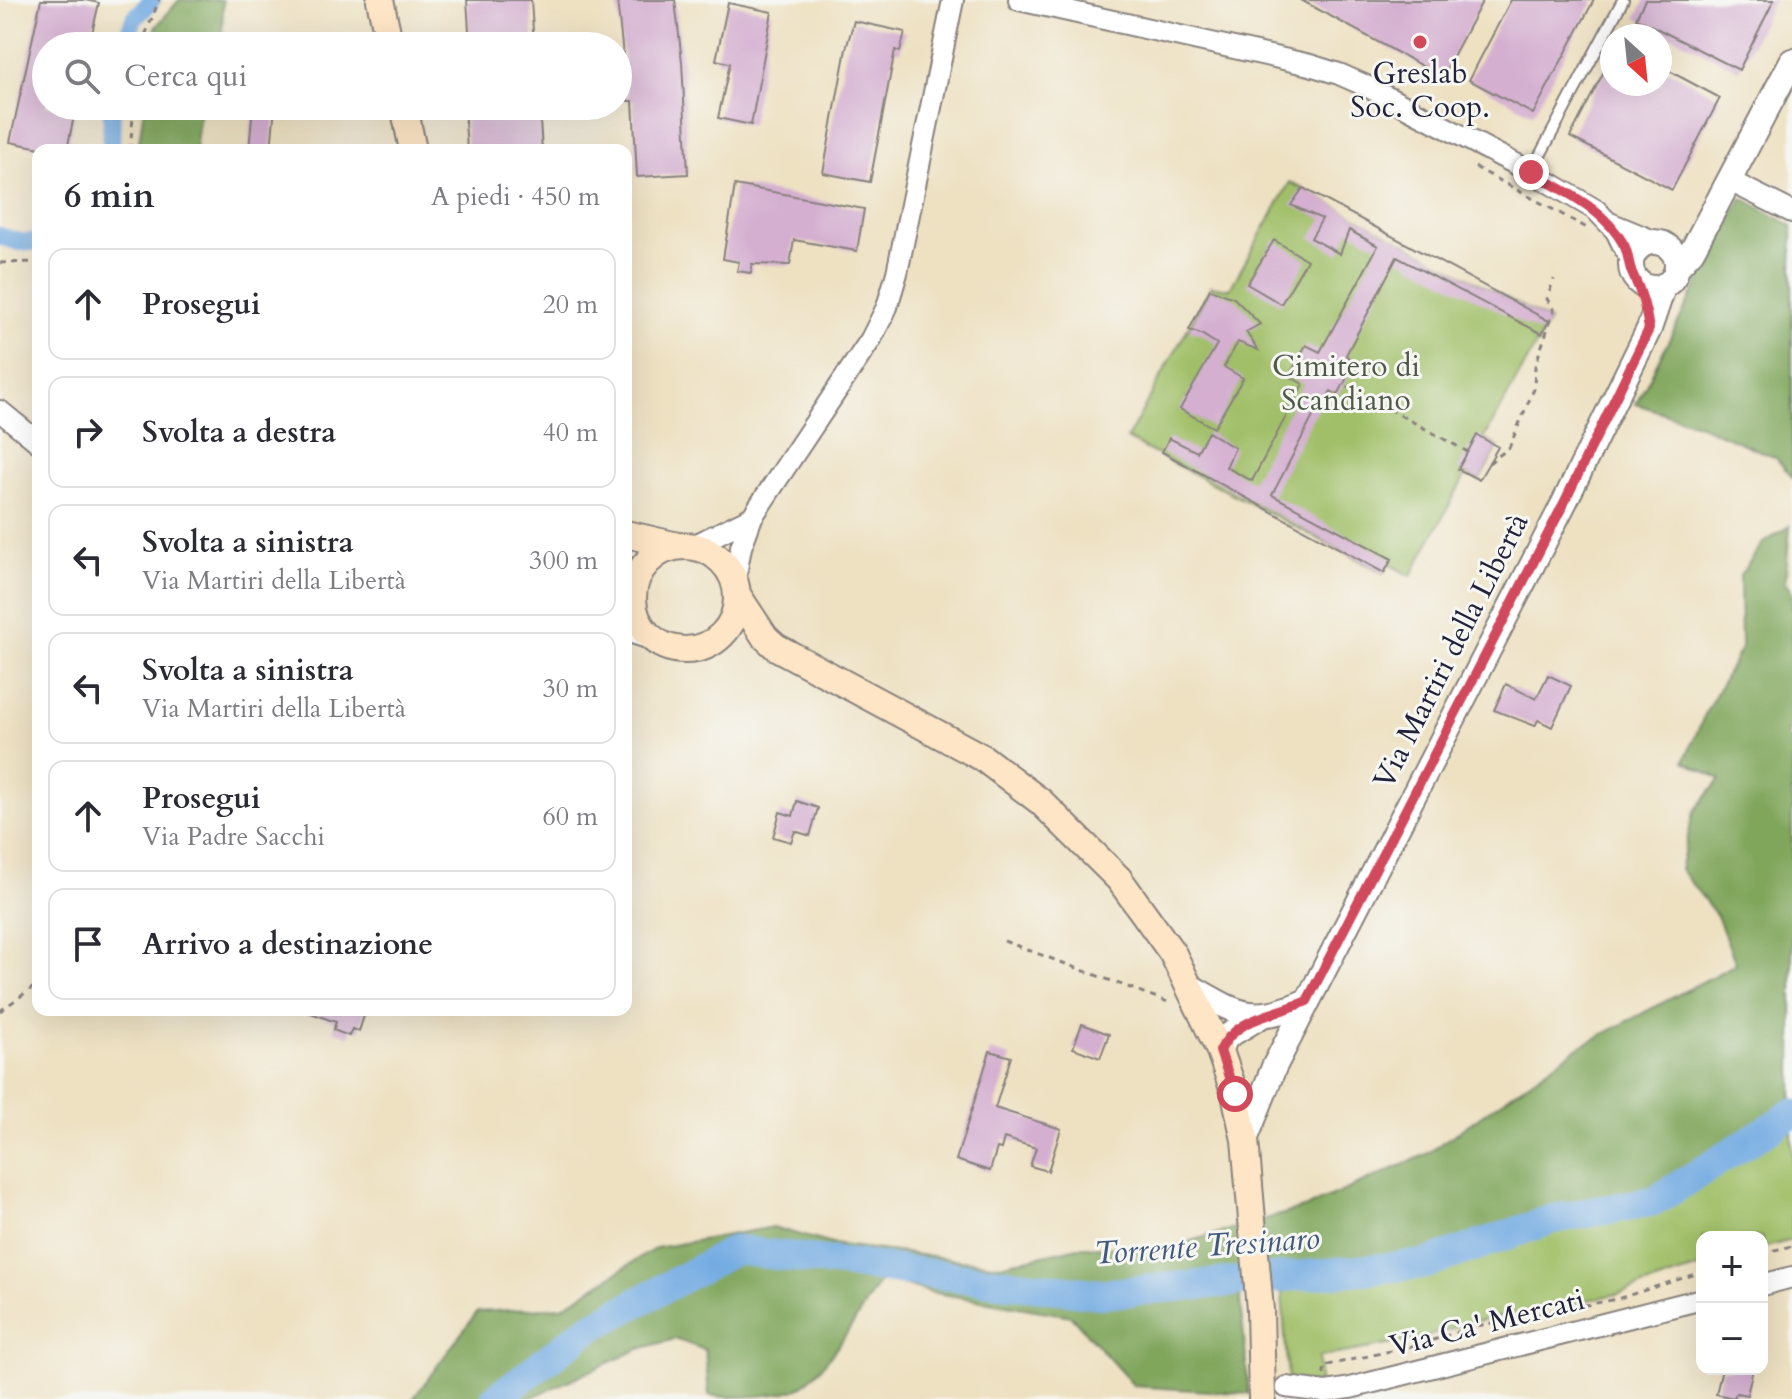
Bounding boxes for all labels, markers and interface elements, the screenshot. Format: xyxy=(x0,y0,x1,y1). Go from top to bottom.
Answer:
north arrow xyxy=(1600,24,1672,96)
search box xyxy=(32,32,632,120)
marker: Greslab Soc. Coop. xyxy=(1411,33,1429,51)
place label: Greslab Soc. Coop. xyxy=(1350,53,1490,128)
icon: search xyxy=(60,54,104,98)
text: Cerca qui xyxy=(124,56,247,97)
route end xyxy=(1513,154,1549,190)
text: 6 min xyxy=(64,173,155,219)
text: A piedi · 450 m xyxy=(431,179,600,214)
icon: ahead xyxy=(66,282,110,326)
text: Prosegui xyxy=(142,284,261,325)
text: 20 m xyxy=(542,287,598,322)
park label: Cimitero di Scandiano xyxy=(1272,346,1420,421)
icon: right xyxy=(66,410,110,454)
text: Svolta a destra xyxy=(142,412,336,453)
text: 40 m xyxy=(542,415,598,450)
street label: Via Martiri della Libertà xyxy=(1364,506,1538,796)
text: Svolta a sinistra xyxy=(142,522,354,563)
icon: left xyxy=(66,538,110,582)
text: 300 m xyxy=(529,543,598,578)
text: Via Martiri della Libertà xyxy=(142,563,406,598)
text: Svolta a sinistra xyxy=(142,650,354,691)
icon: left xyxy=(66,666,110,710)
text: 30 m xyxy=(542,671,598,706)
text: Via Martiri della Libertà xyxy=(142,691,406,726)
text: Prosegui xyxy=(142,778,261,819)
icon: ahead xyxy=(66,794,110,838)
text: 60 m xyxy=(542,799,598,834)
text: Via Padre Sacchi xyxy=(142,819,325,854)
icon: arrive xyxy=(66,922,110,966)
text: Arrivo a destinazione xyxy=(142,924,433,965)
route start xyxy=(1217,1076,1253,1112)
water label: Torrente Tresinaro xyxy=(1093,1216,1321,1276)
map controls xyxy=(1696,1231,1768,1375)
button: + xyxy=(1696,1231,1768,1303)
street label: Via Ca' Mercati xyxy=(1385,1279,1589,1367)
button: − xyxy=(1696,1303,1768,1375)

